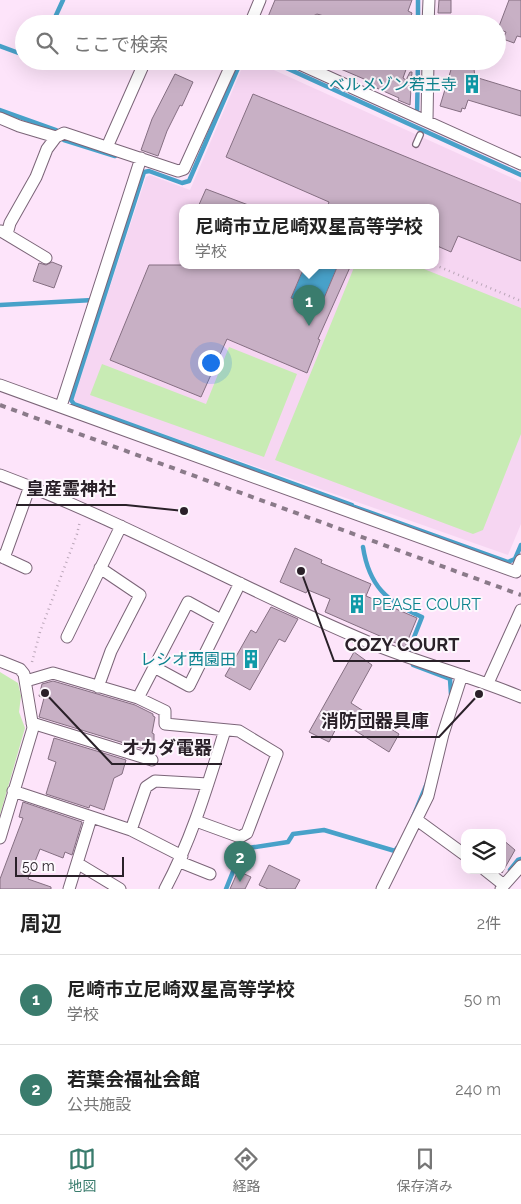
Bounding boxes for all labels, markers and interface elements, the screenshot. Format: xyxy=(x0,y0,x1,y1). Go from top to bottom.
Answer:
search box xyxy=(15,15,506,70)
icon: search xyxy=(33,29,61,57)
text: ここで検索 xyxy=(73,33,168,55)
building icon: ベルメゾン若王寺 xyxy=(461,73,483,95)
place label: ベルメゾン若王寺 xyxy=(329,75,457,94)
popup xyxy=(179,204,439,269)
text: 尼崎市立尼崎双星高等学校 xyxy=(195,215,423,237)
text: 学校 xyxy=(195,242,227,261)
pin: 1 xyxy=(293,285,325,326)
your location xyxy=(198,350,224,376)
callout: 皇産霊神社 xyxy=(16,472,126,505)
text: 皇産霊神社 xyxy=(26,478,116,499)
building icon: PEASE COURT xyxy=(346,593,368,615)
place label: PEASE COURT xyxy=(372,595,481,614)
callout: COZY COURT xyxy=(334,628,470,661)
text: COZY COURT xyxy=(345,634,459,655)
building icon: レシオ西園田 xyxy=(240,648,262,670)
place label: レシオ西園田 xyxy=(140,650,236,669)
callout: 消防団器具庫 xyxy=(311,704,439,737)
text: 消防団器具庫 xyxy=(321,710,429,731)
callout: オカダ電器 xyxy=(112,731,222,764)
text: オカダ電器 xyxy=(122,737,212,758)
map controls xyxy=(461,829,506,874)
button: layers xyxy=(461,829,506,874)
pin: 2 xyxy=(224,841,256,882)
scale bar xyxy=(15,854,124,877)
text: 50 m xyxy=(22,858,55,874)
text: 周辺 xyxy=(20,911,62,936)
text: 2件 xyxy=(477,914,501,933)
text: 尼崎市立尼崎双星高等学校 xyxy=(67,978,295,1000)
text: 1 xyxy=(32,990,40,1009)
text: 50 m xyxy=(464,990,501,1009)
text: 学校 xyxy=(67,1005,99,1024)
text: 若葉会福祉会館 xyxy=(67,1068,200,1090)
text: 2 xyxy=(31,1080,41,1099)
text: 240 m xyxy=(455,1080,501,1099)
text: 公共施設 xyxy=(67,1095,131,1114)
tab: 地図 xyxy=(68,1145,96,1195)
tab: 経路 xyxy=(232,1145,260,1195)
tab: 保存済み xyxy=(397,1145,453,1195)

